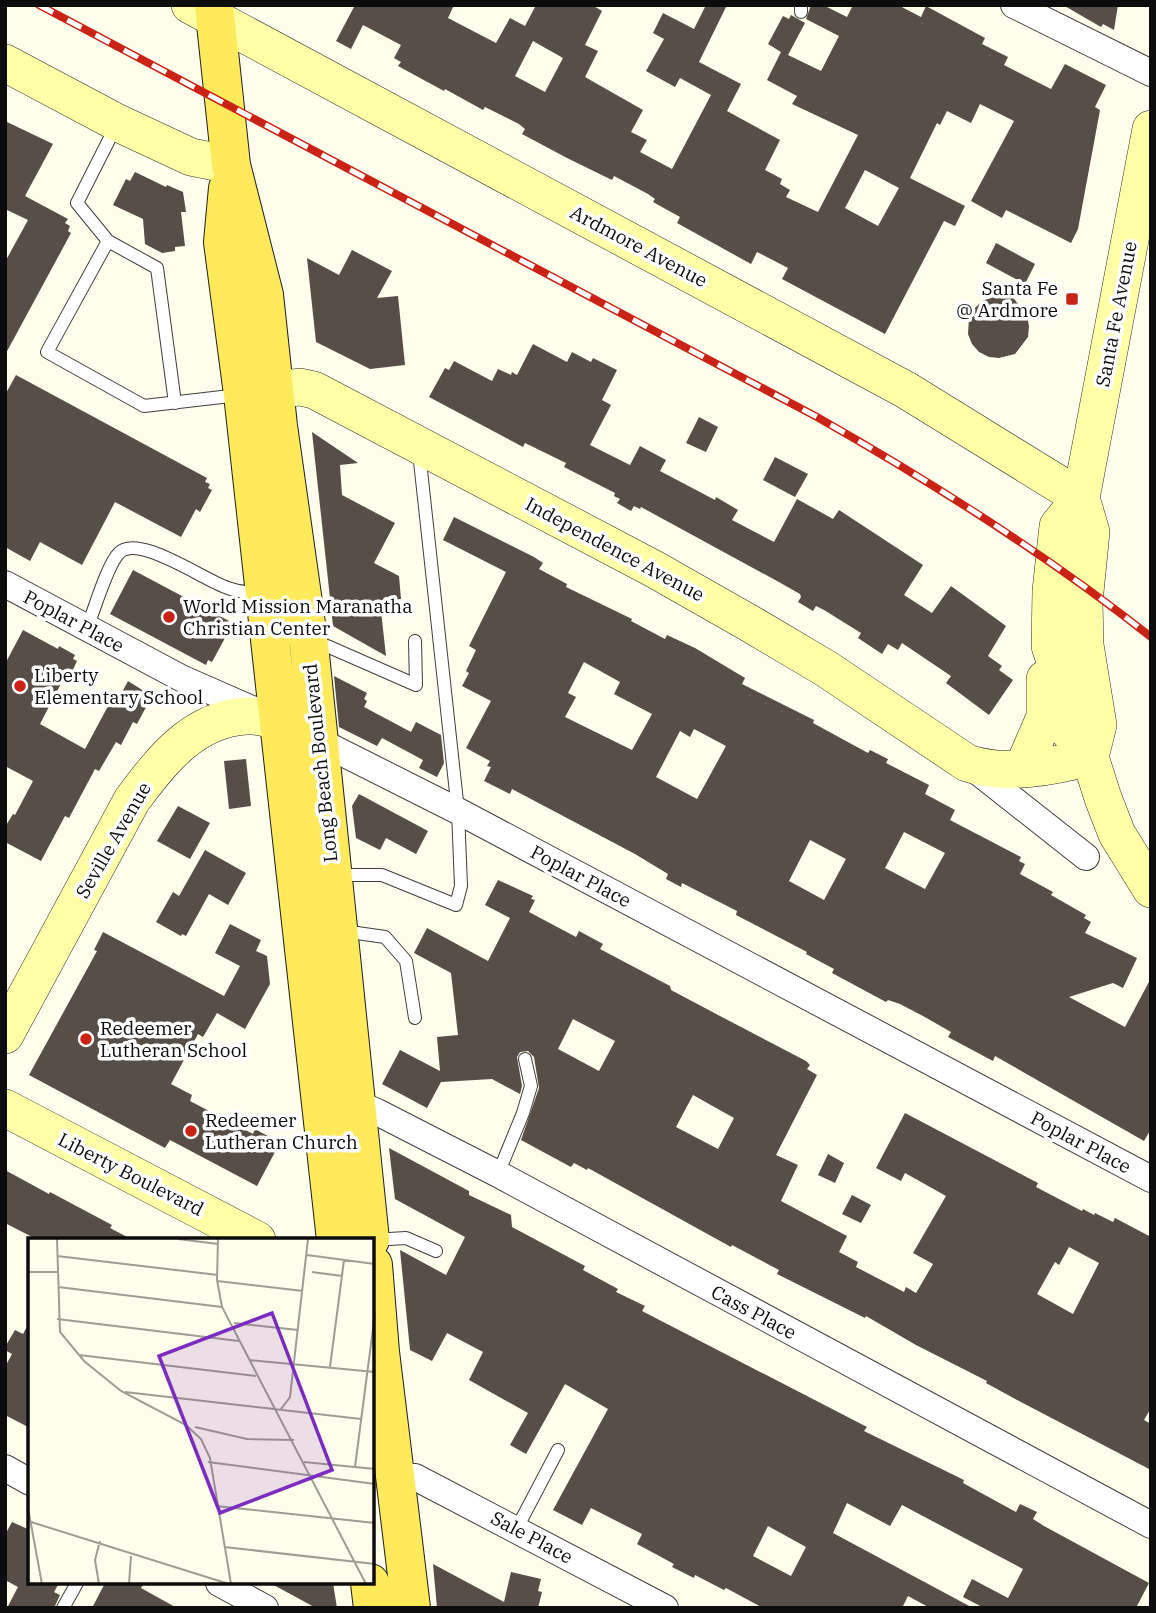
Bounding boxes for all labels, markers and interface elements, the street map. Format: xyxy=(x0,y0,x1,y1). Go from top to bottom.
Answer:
street label: Ardmore Avenue xyxy=(566,200,712,292)
street label: Santa Fe Avenue xyxy=(1090,239,1142,389)
place label: Santa Fe @ Ardmore xyxy=(956,276,1058,322)
marker: Santa Fe @ Ardmore xyxy=(1064,291,1080,307)
street label: Independence Avenue xyxy=(521,492,709,606)
street label: Poplar Place xyxy=(20,584,128,658)
place label: World Mission Maranatha Christian Center xyxy=(183,594,413,640)
marker: World Mission Maranatha Christian Center xyxy=(161,609,177,625)
street label: Long Beach Boulevard xyxy=(298,662,342,864)
place label: Liberty Elementary School xyxy=(34,663,204,709)
marker: Liberty Elementary School xyxy=(12,678,28,694)
street label: Seville Avenue xyxy=(70,778,156,902)
street label: Poplar Place xyxy=(527,839,635,913)
place label: Redeemer Lutheran School xyxy=(100,1016,247,1062)
marker: Redeemer Lutheran School xyxy=(78,1031,94,1047)
street label: Poplar Place xyxy=(1027,1105,1135,1179)
place label: Redeemer Lutheran Church xyxy=(205,1108,358,1154)
marker: Redeemer Lutheran Church xyxy=(183,1123,199,1139)
street label: Liberty Boulevard xyxy=(54,1127,208,1221)
inset map xyxy=(28,1238,374,1585)
street label: Cass Place xyxy=(707,1280,801,1344)
street label: Sale Place xyxy=(487,1505,577,1569)

